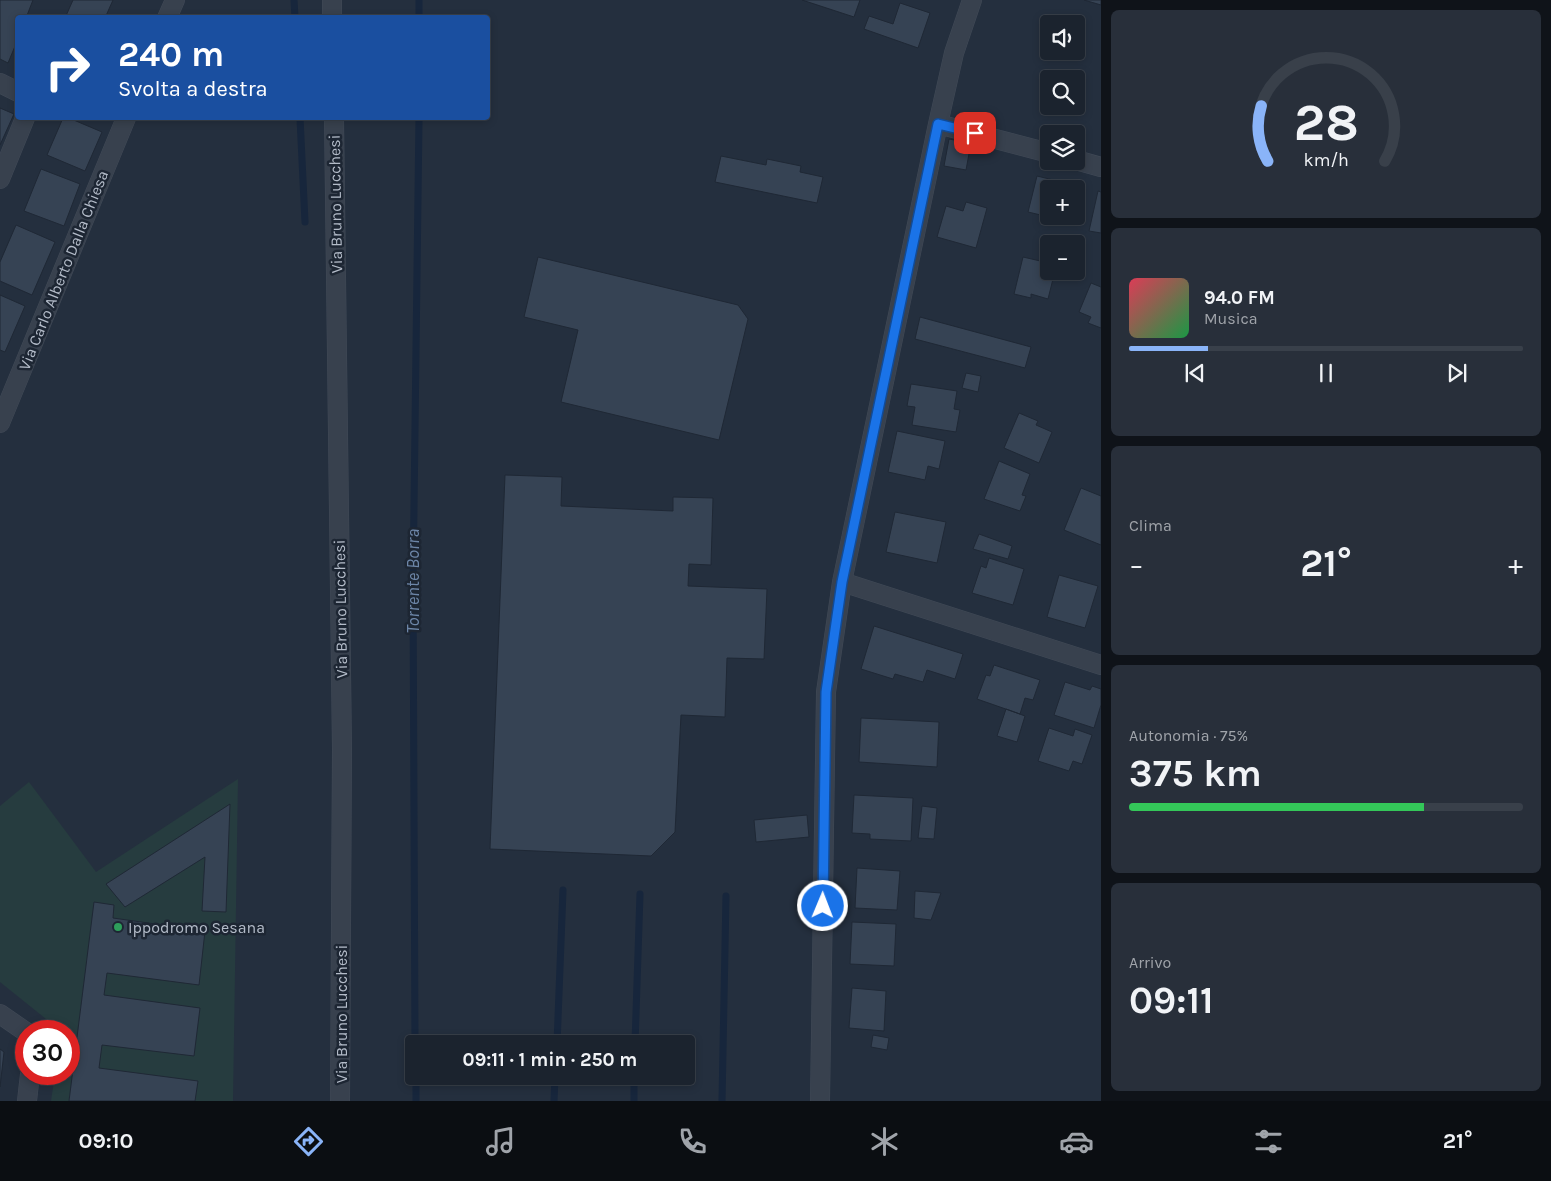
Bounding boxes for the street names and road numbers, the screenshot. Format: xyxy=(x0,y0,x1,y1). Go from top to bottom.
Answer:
street label: Via Bruno Lucchesi xyxy=(325,134,346,274)
street label: Via Carlo Alberto Dalla Chiesa xyxy=(15,167,112,373)
street label: Via Bruno Lucchesi xyxy=(330,539,351,679)
street label: Via Bruno Lucchesi xyxy=(332,945,351,1083)

